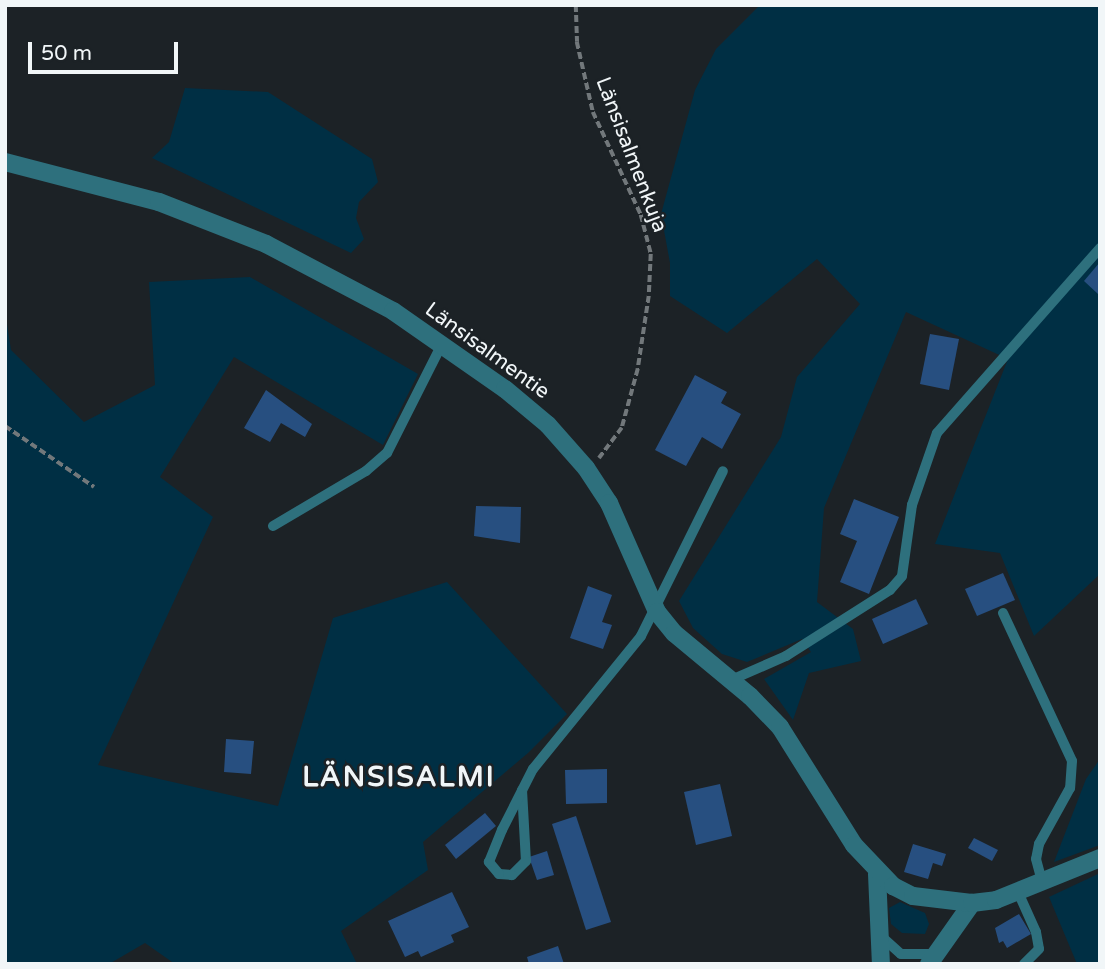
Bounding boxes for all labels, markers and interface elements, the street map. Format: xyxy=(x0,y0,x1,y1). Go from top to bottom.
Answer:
scale bar xyxy=(32,28,182,72)
text: 50 m xyxy=(41,41,92,66)
street label: Länsisalmenkuja xyxy=(590,74,672,236)
street label: Länsisalmentie xyxy=(420,297,554,405)
district label: LÄNSISALMI xyxy=(304,760,494,794)

